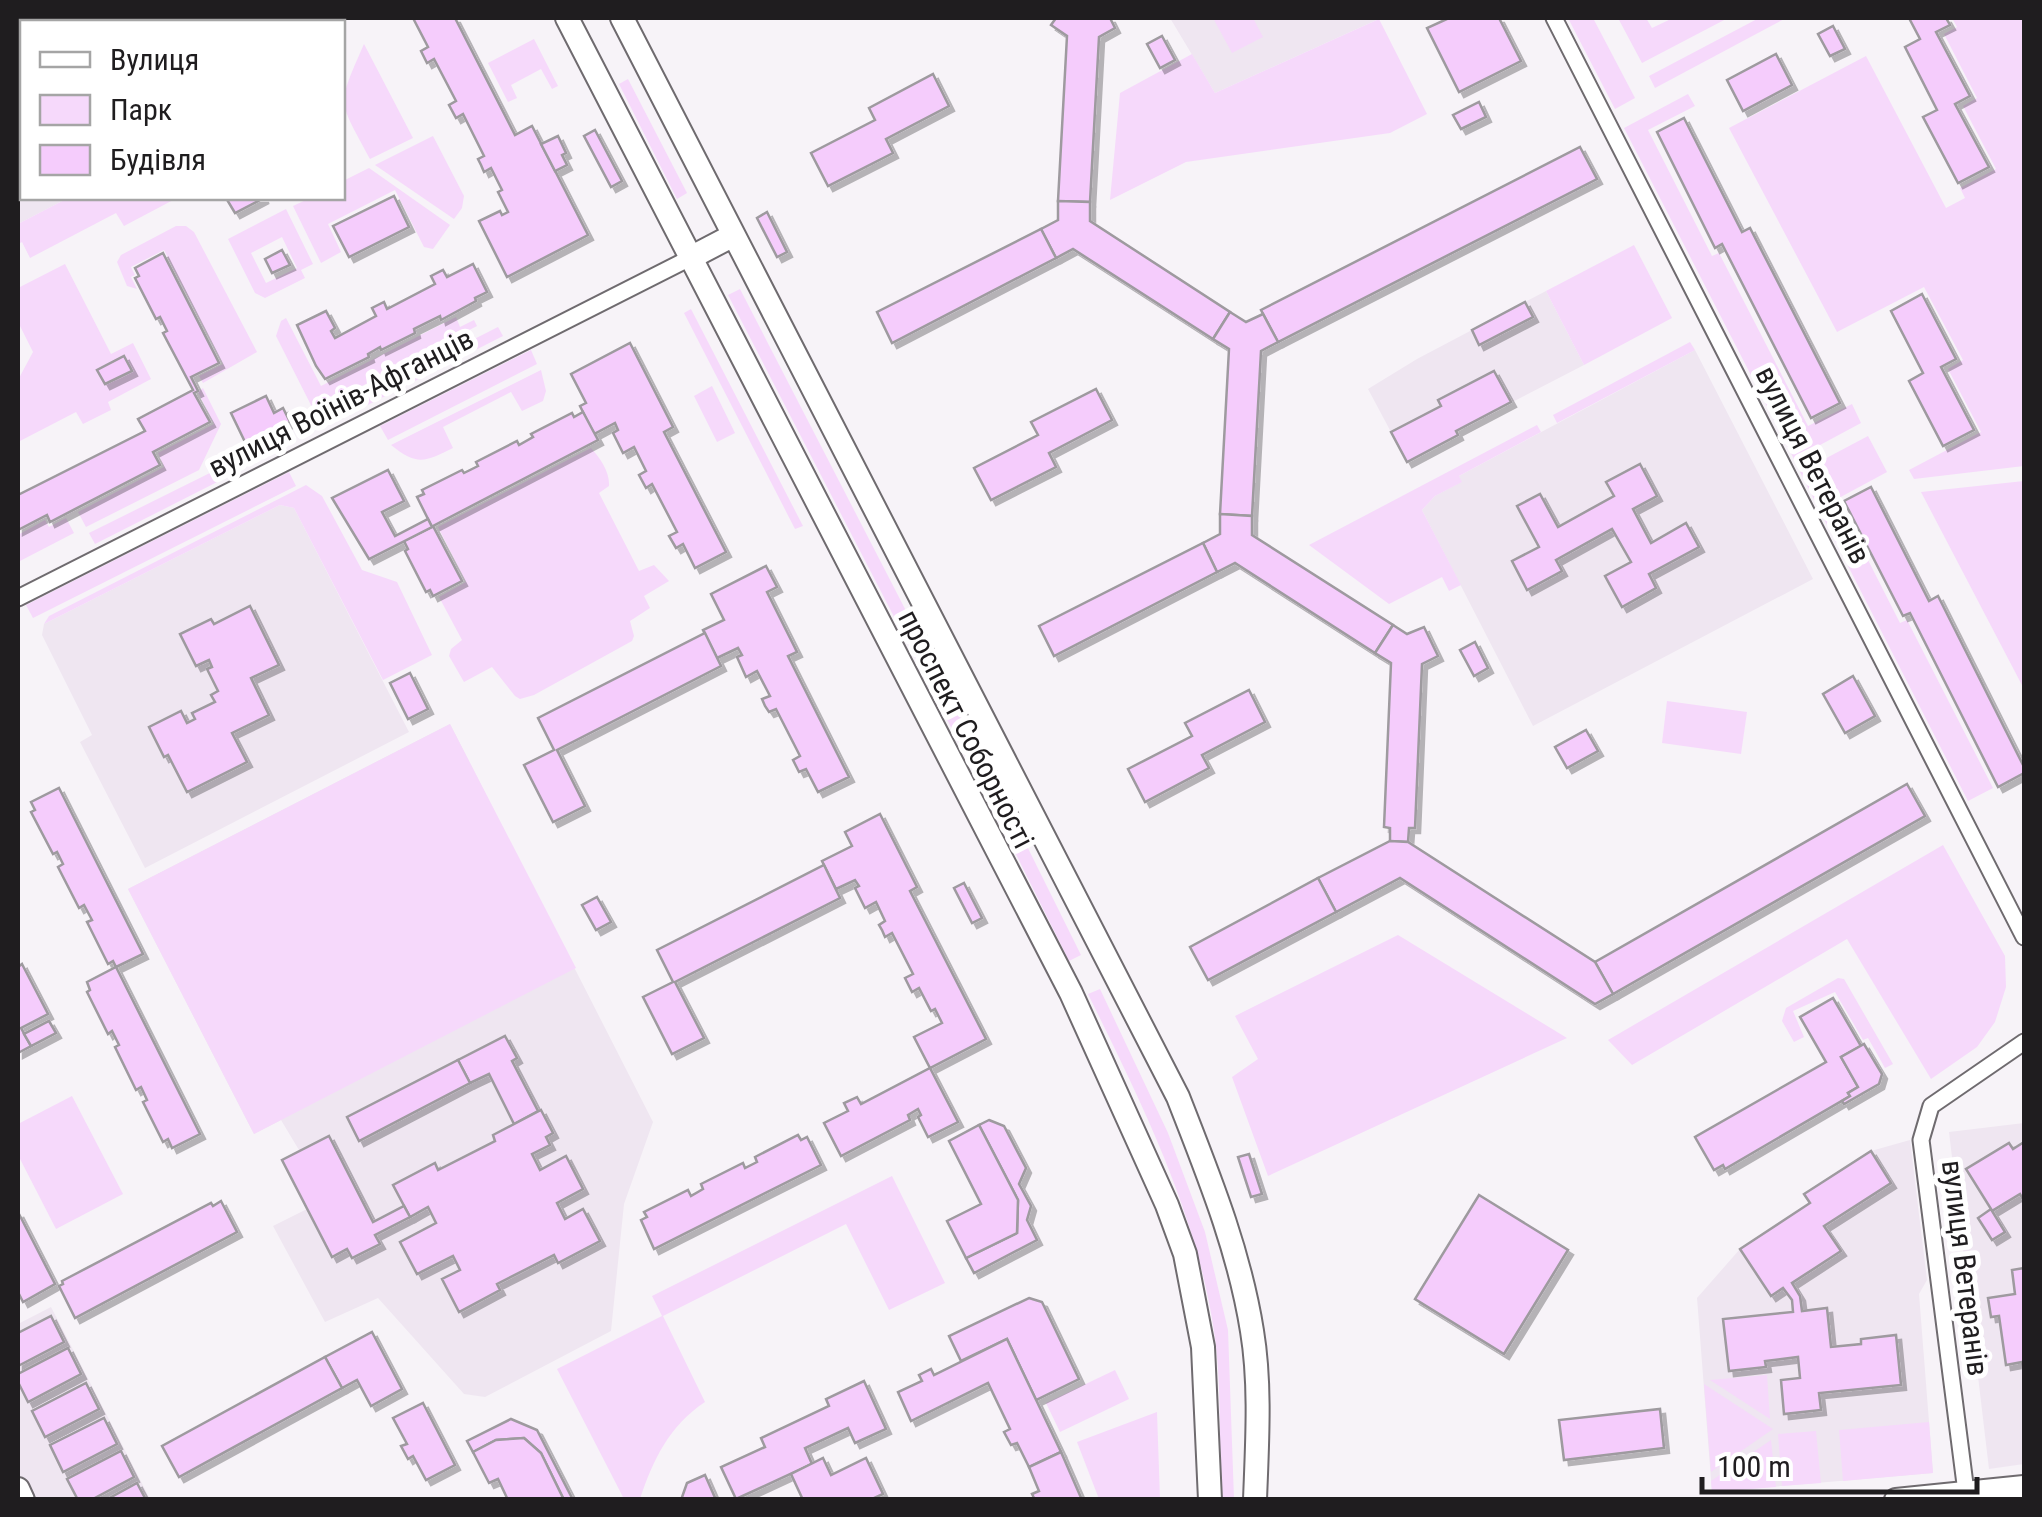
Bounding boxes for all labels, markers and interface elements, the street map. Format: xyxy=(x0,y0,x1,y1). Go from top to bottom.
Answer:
legend xyxy=(20,20,345,200)
text: Вулиця xyxy=(110,42,199,77)
text: Парк xyxy=(110,92,172,127)
text: Будівля xyxy=(110,142,206,177)
street label: вулиця Воїнів-Афганців xyxy=(202,321,479,485)
street label: вулиця Ветеранів xyxy=(1749,360,1878,569)
street label: проспект Соборності xyxy=(891,604,1042,854)
street label: вулиця Ветеранів xyxy=(1935,1158,1996,1378)
scale bar xyxy=(1702,1432,1977,1494)
text: 100 m xyxy=(1717,1449,1791,1484)

